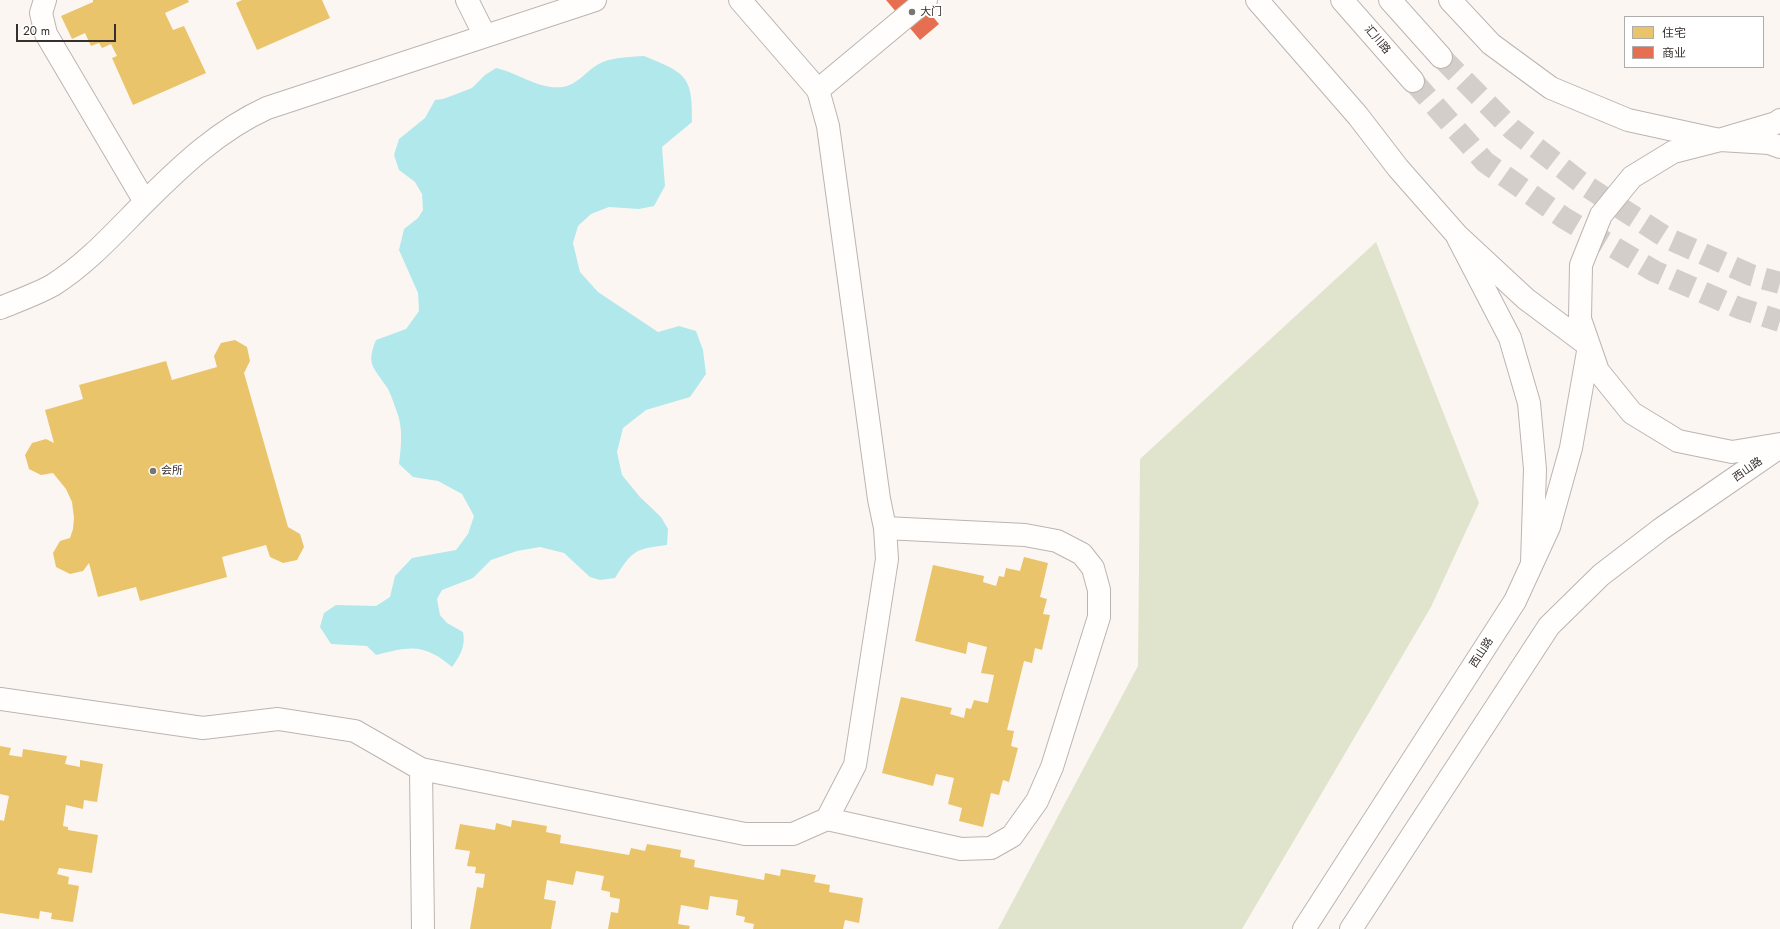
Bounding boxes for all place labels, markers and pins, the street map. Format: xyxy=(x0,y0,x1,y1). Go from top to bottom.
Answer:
place label: 大门 xyxy=(920,5,942,19)
marker: 大门 xyxy=(907,7,917,17)
place label: 会所 xyxy=(161,464,183,478)
marker: 会所 xyxy=(148,466,158,476)

